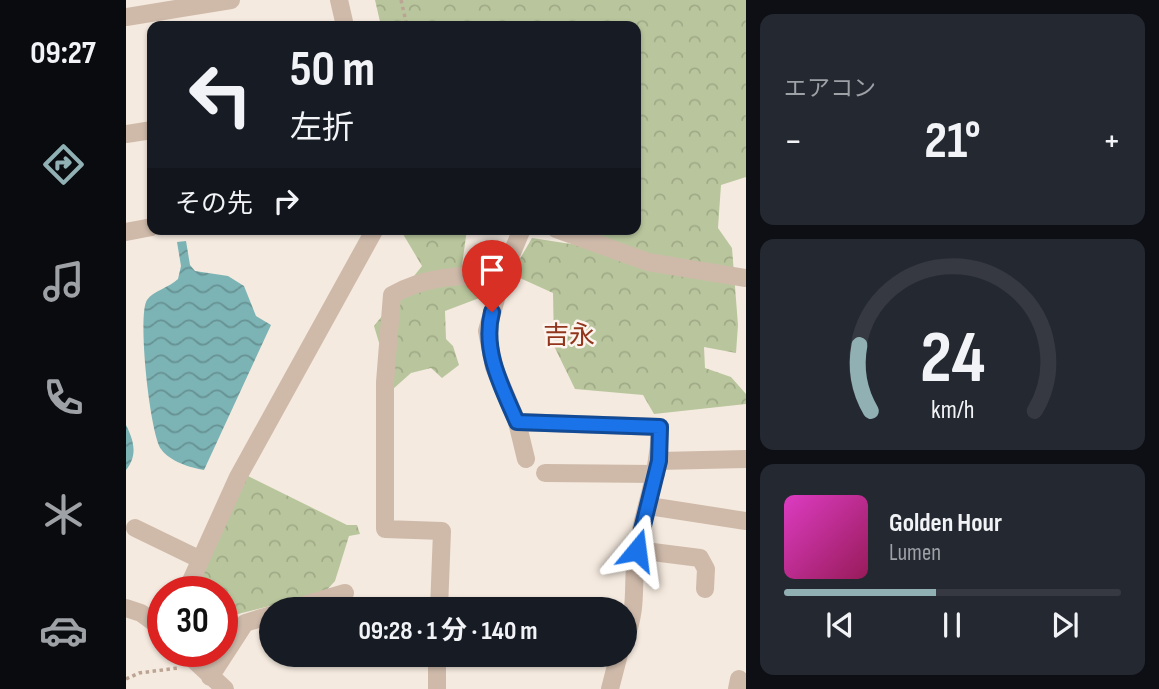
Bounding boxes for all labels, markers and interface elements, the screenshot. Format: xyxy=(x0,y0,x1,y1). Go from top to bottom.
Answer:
text: 09:27 xyxy=(30,34,96,73)
text: 50 m xyxy=(290,41,375,100)
icon: left xyxy=(175,49,266,140)
text: エアコン xyxy=(784,75,876,103)
text: 左折 xyxy=(290,109,354,148)
text: 21° xyxy=(924,110,981,173)
text: − xyxy=(784,119,803,164)
text: + xyxy=(1102,119,1121,164)
icon: directions xyxy=(39,140,88,189)
icon: right xyxy=(267,182,305,220)
text: その先 xyxy=(175,189,253,220)
pin xyxy=(462,240,522,312)
icon: arrive xyxy=(473,251,511,289)
icon: music xyxy=(39,257,88,306)
text: 24 xyxy=(920,315,985,403)
district label: 吉永 xyxy=(543,321,595,352)
icon: phone xyxy=(39,373,88,422)
text: km/h xyxy=(931,394,974,425)
icon: climate xyxy=(39,490,88,539)
text: Golden Hour xyxy=(889,508,1002,539)
position arrow xyxy=(600,513,674,587)
text: Lumen xyxy=(889,539,941,567)
speed limit sign: 30 xyxy=(147,576,238,667)
icon: car xyxy=(39,606,88,655)
icon: previous xyxy=(821,606,859,644)
icon: pause xyxy=(933,606,971,644)
icon: next xyxy=(1046,606,1084,644)
text: 09:28 · 1 分 · 140 m xyxy=(358,616,538,647)

